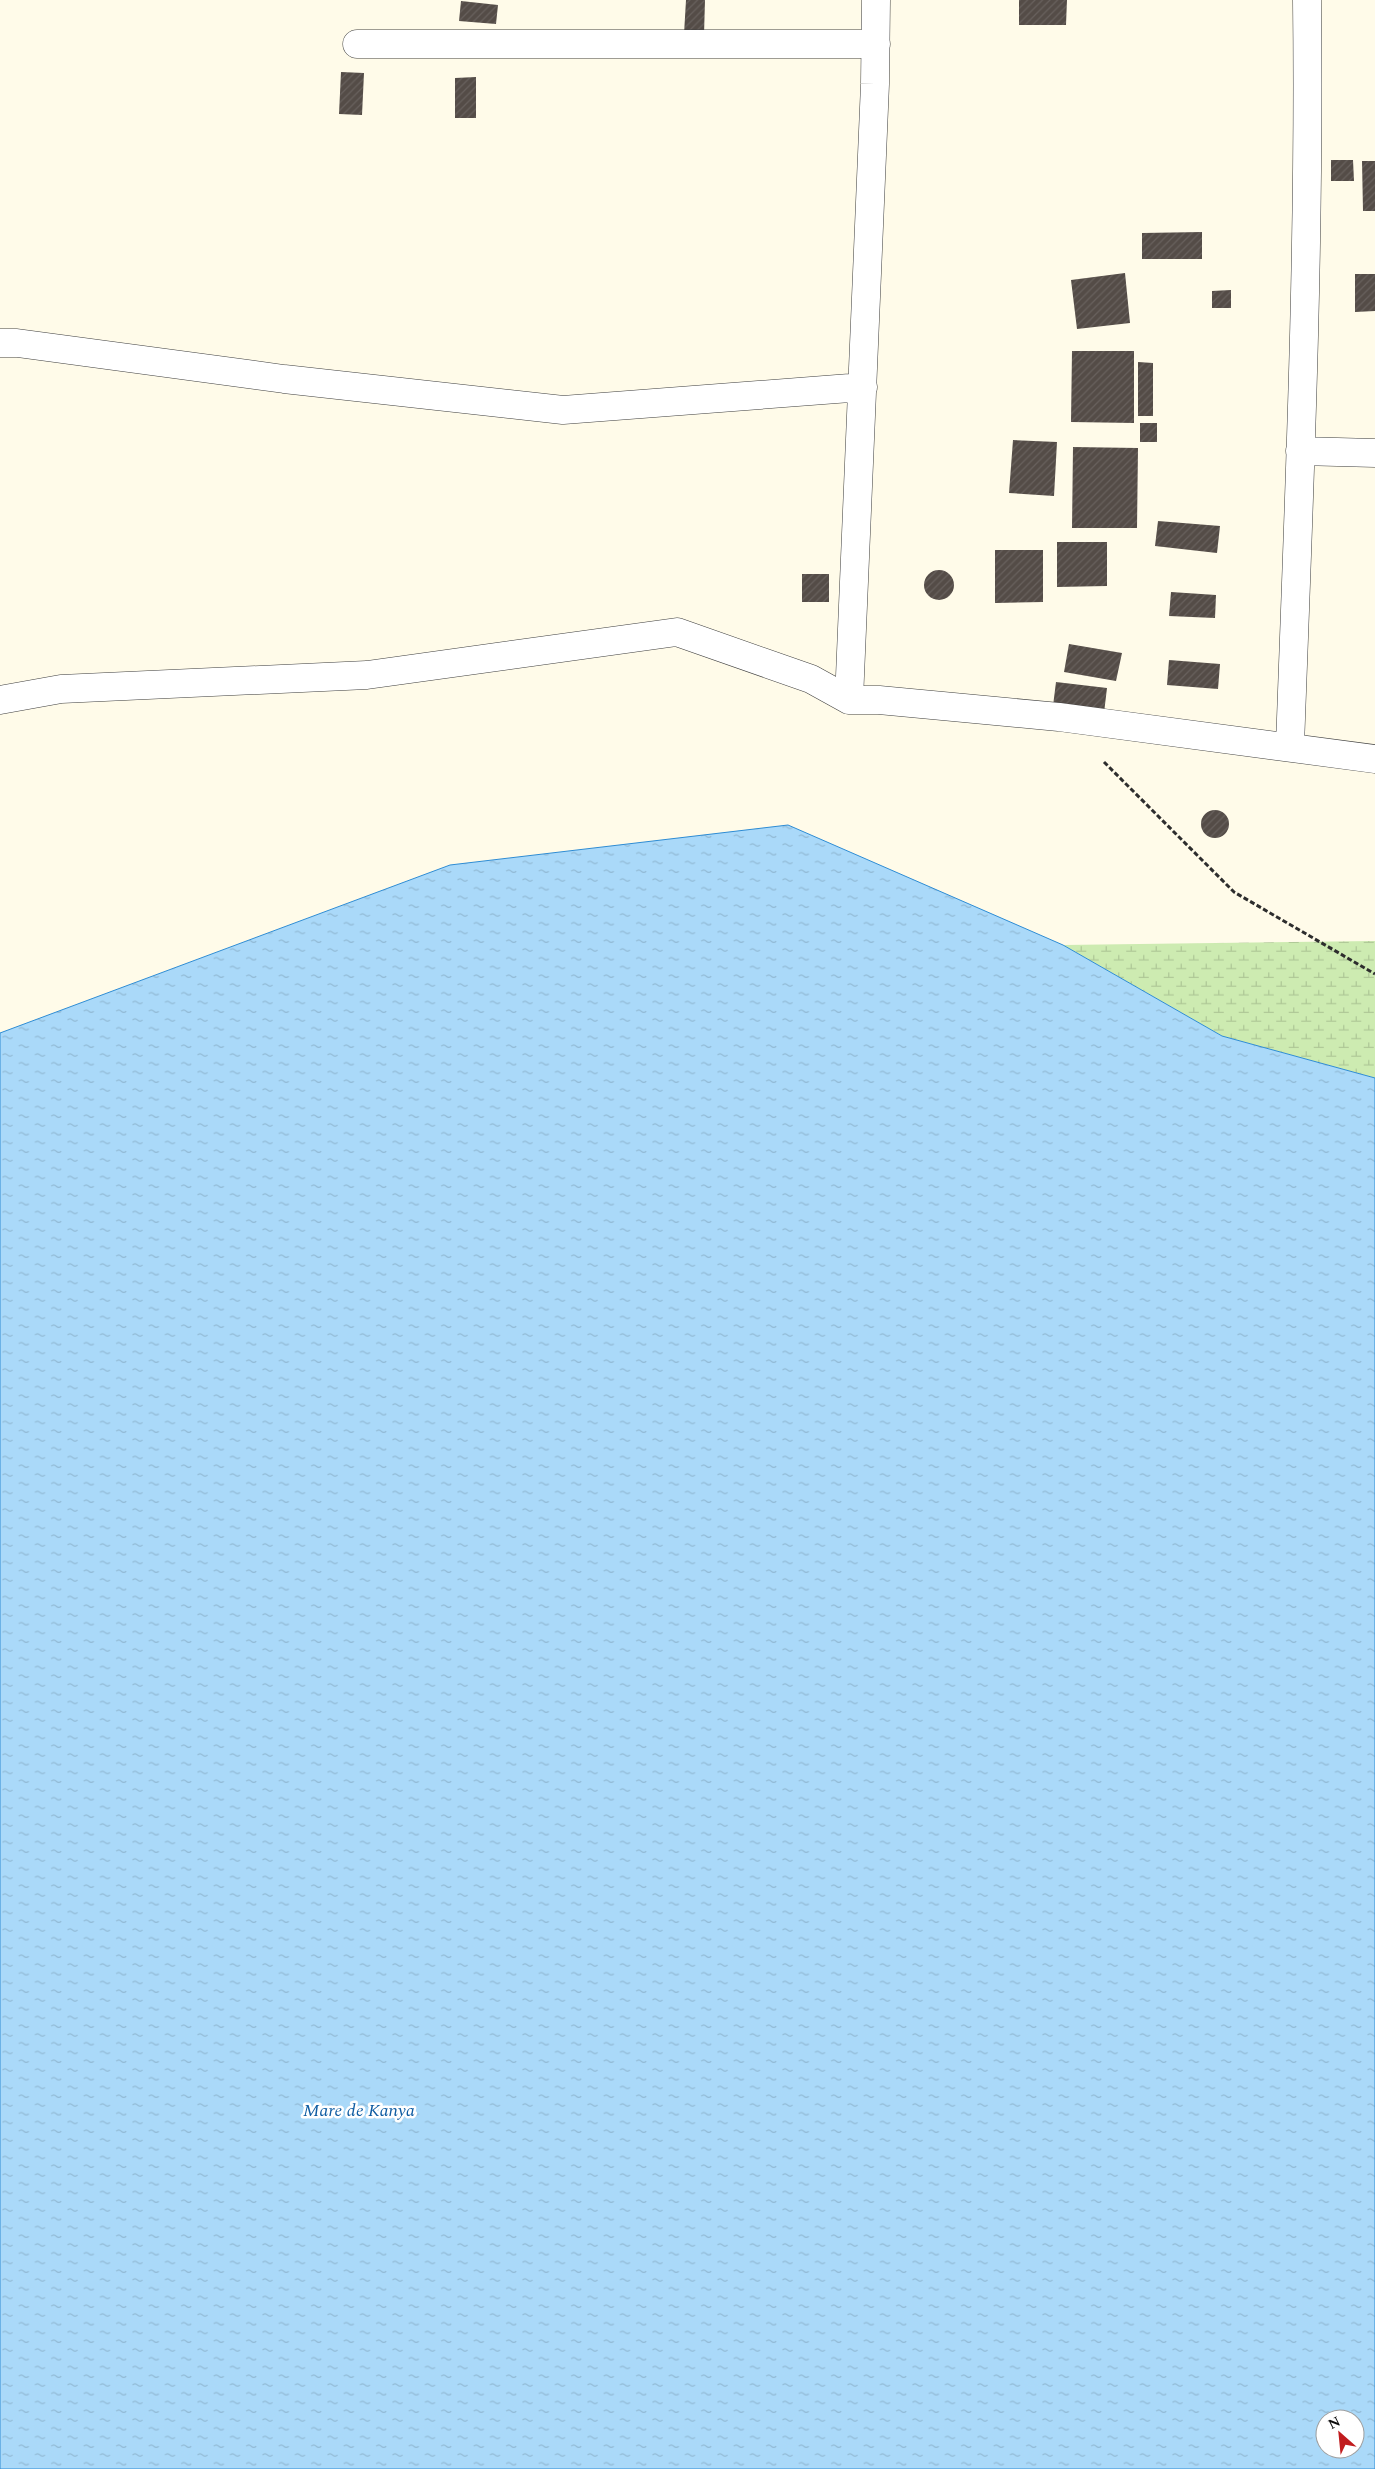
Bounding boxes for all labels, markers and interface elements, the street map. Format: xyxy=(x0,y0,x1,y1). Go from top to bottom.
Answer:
water label: Mare de Kanya xyxy=(303,2097,415,2124)
north arrow xyxy=(1315,2409,1365,2459)
text: N xyxy=(1324,2411,1344,2435)

